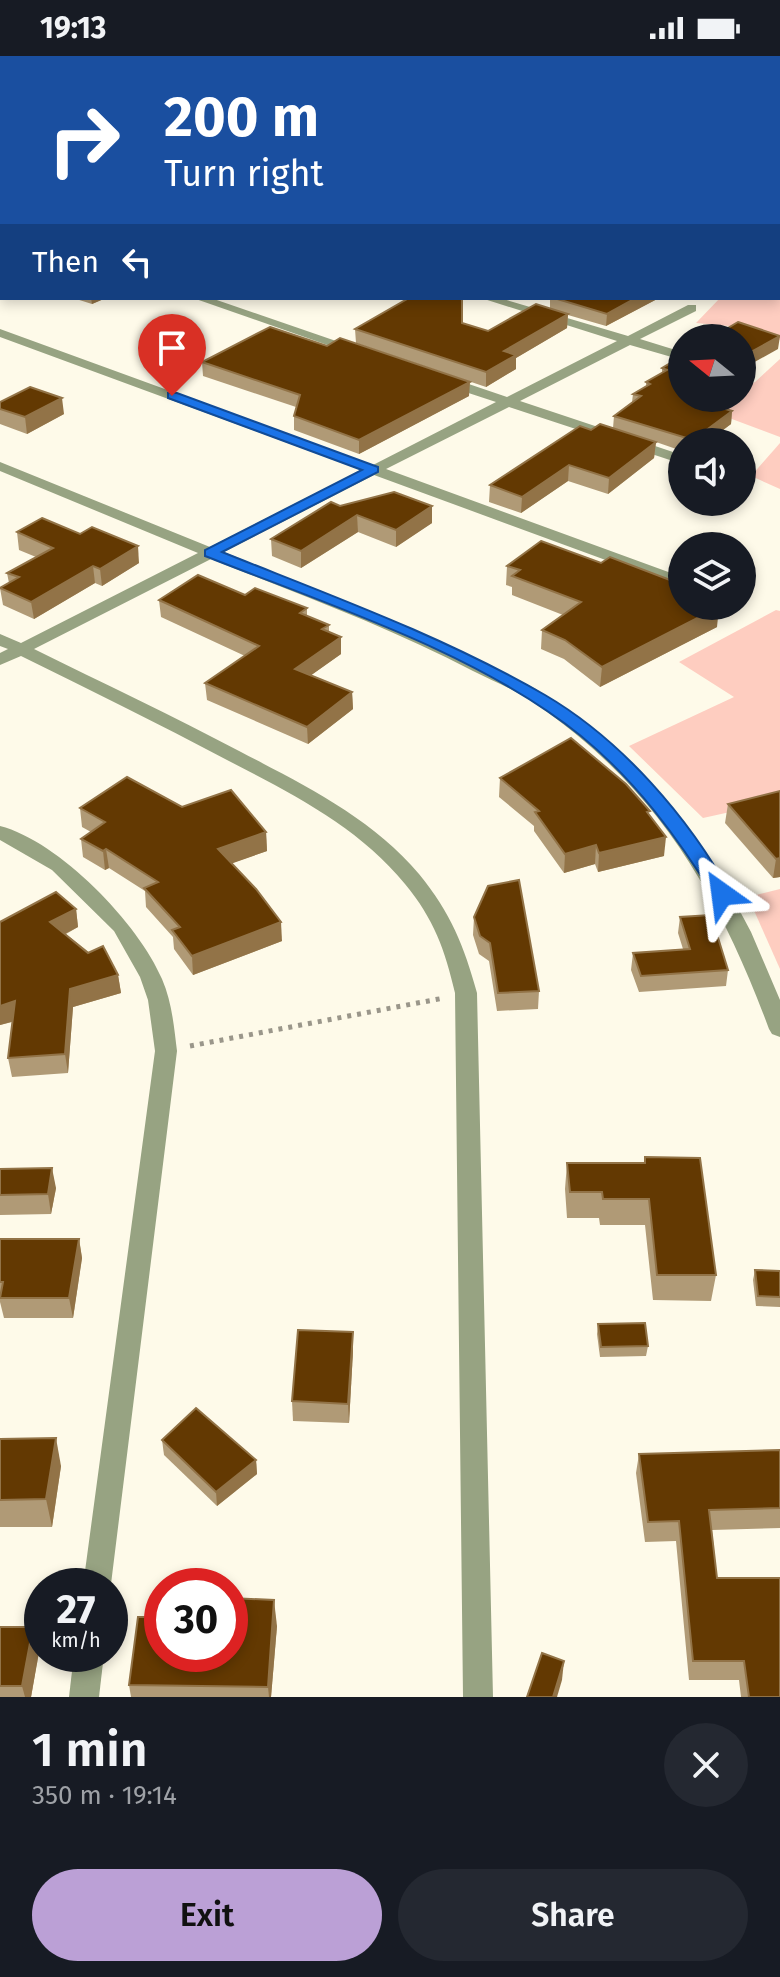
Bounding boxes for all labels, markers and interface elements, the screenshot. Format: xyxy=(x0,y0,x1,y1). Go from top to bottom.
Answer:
text: 19:13 xyxy=(40,10,106,46)
text: 200 m xyxy=(164,84,319,151)
icon: right xyxy=(32,88,136,192)
text: Turn right xyxy=(164,152,324,196)
icon: left xyxy=(115,240,159,284)
text: Then xyxy=(32,244,99,280)
pin xyxy=(138,314,206,396)
north arrow xyxy=(668,324,756,412)
map controls xyxy=(668,324,756,620)
icon: arrive xyxy=(150,326,194,370)
button: sound xyxy=(668,428,756,516)
button: layers xyxy=(668,532,756,620)
position arrow xyxy=(680,852,764,936)
speed limit sign: 30 xyxy=(144,1568,248,1672)
text: 27 xyxy=(57,1586,96,1634)
text: km/h xyxy=(51,1628,101,1652)
text: 1 min xyxy=(32,1721,148,1779)
button: close xyxy=(664,1723,748,1807)
text: 350 m · 19:14 xyxy=(32,1780,177,1811)
button: Exit xyxy=(32,1869,382,1961)
button: Share xyxy=(398,1869,748,1961)

